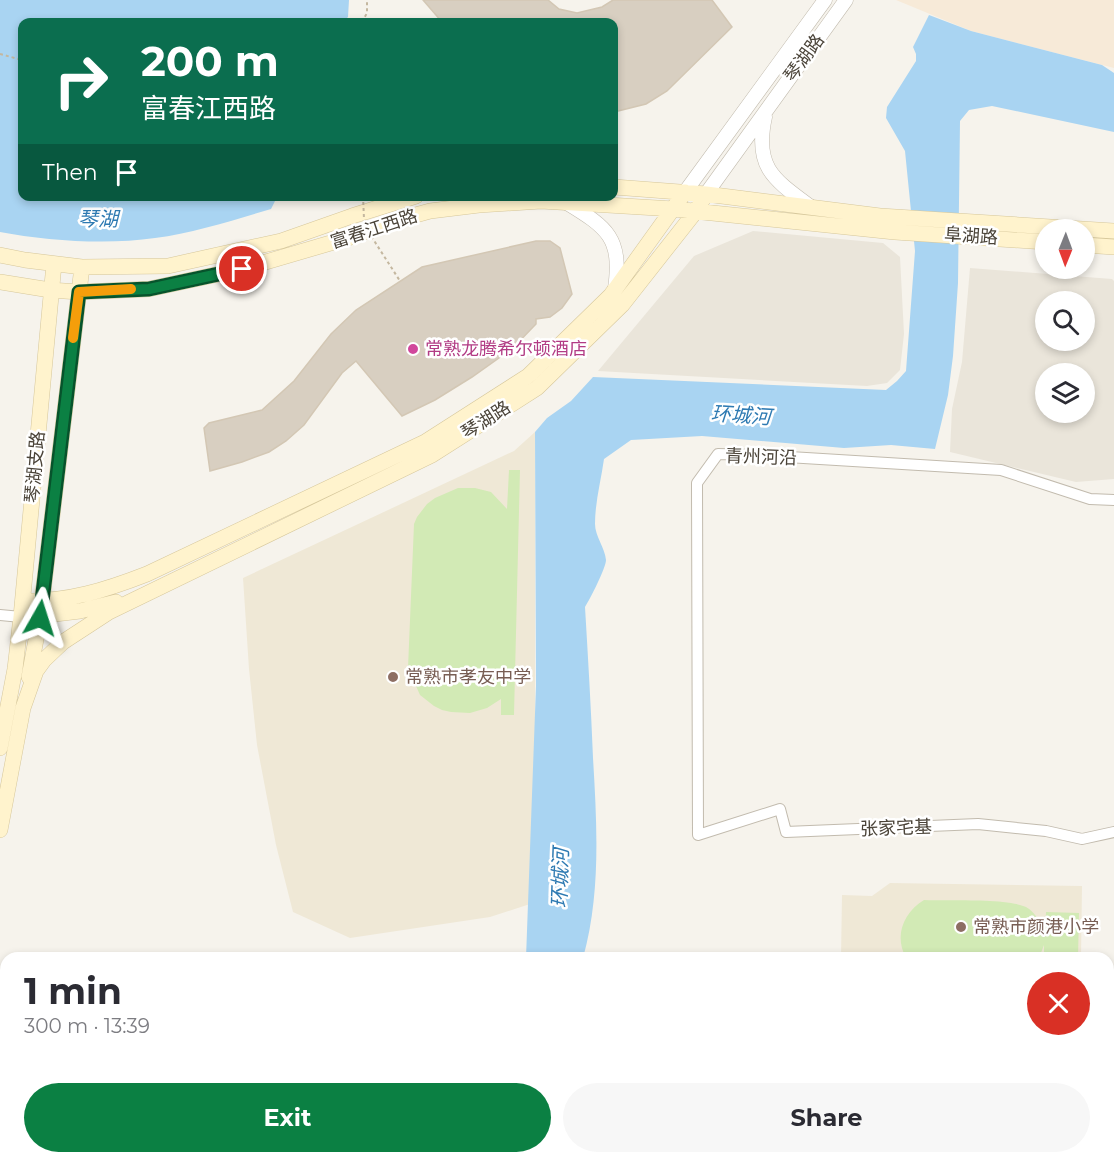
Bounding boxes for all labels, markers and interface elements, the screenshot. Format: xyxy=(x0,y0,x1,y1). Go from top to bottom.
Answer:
street label: 琴湖路 xyxy=(779,30,829,86)
text: 200 m xyxy=(141,35,279,87)
icon: right xyxy=(42,42,120,120)
text: 富春江西路 xyxy=(141,92,276,125)
icon: arrive xyxy=(110,156,143,189)
text: Then xyxy=(42,159,98,186)
street label: 富春江西路 xyxy=(328,205,420,253)
water label: 琴湖 xyxy=(78,207,121,231)
north arrow xyxy=(1035,219,1095,279)
map controls xyxy=(1035,219,1095,423)
street label: 阜湖路 xyxy=(943,223,999,249)
pin xyxy=(216,243,267,294)
icon: arrive xyxy=(225,252,258,285)
button: search xyxy=(1035,291,1095,351)
place label: 常熟龙腾希尔顿酒店 xyxy=(425,338,587,360)
marker: 常熟龙腾希尔顿酒店 xyxy=(406,342,420,356)
button: layers xyxy=(1035,363,1095,423)
street label: 琴湖路 xyxy=(457,396,515,444)
water label: 环城河 xyxy=(710,401,776,429)
street label: 琴湖支路 xyxy=(21,430,49,504)
street label: 青州河沿 xyxy=(725,445,797,469)
position arrow xyxy=(8,586,72,650)
place label: 常熟市孝友中学 xyxy=(405,666,531,688)
marker: 常熟市孝友中学 xyxy=(386,670,400,684)
street label: 张家宅基 xyxy=(860,816,932,840)
water label: 环城河 xyxy=(547,844,573,908)
place label: 常熟市颜港小学 xyxy=(973,916,1099,938)
marker: 常熟市颜港小学 xyxy=(954,920,968,934)
text: 1 min xyxy=(24,969,122,1013)
button: close xyxy=(1027,972,1090,1035)
text: 300 m · 13:39 xyxy=(24,1014,150,1038)
button: Exit xyxy=(24,1083,551,1152)
button: Share xyxy=(563,1083,1090,1152)

